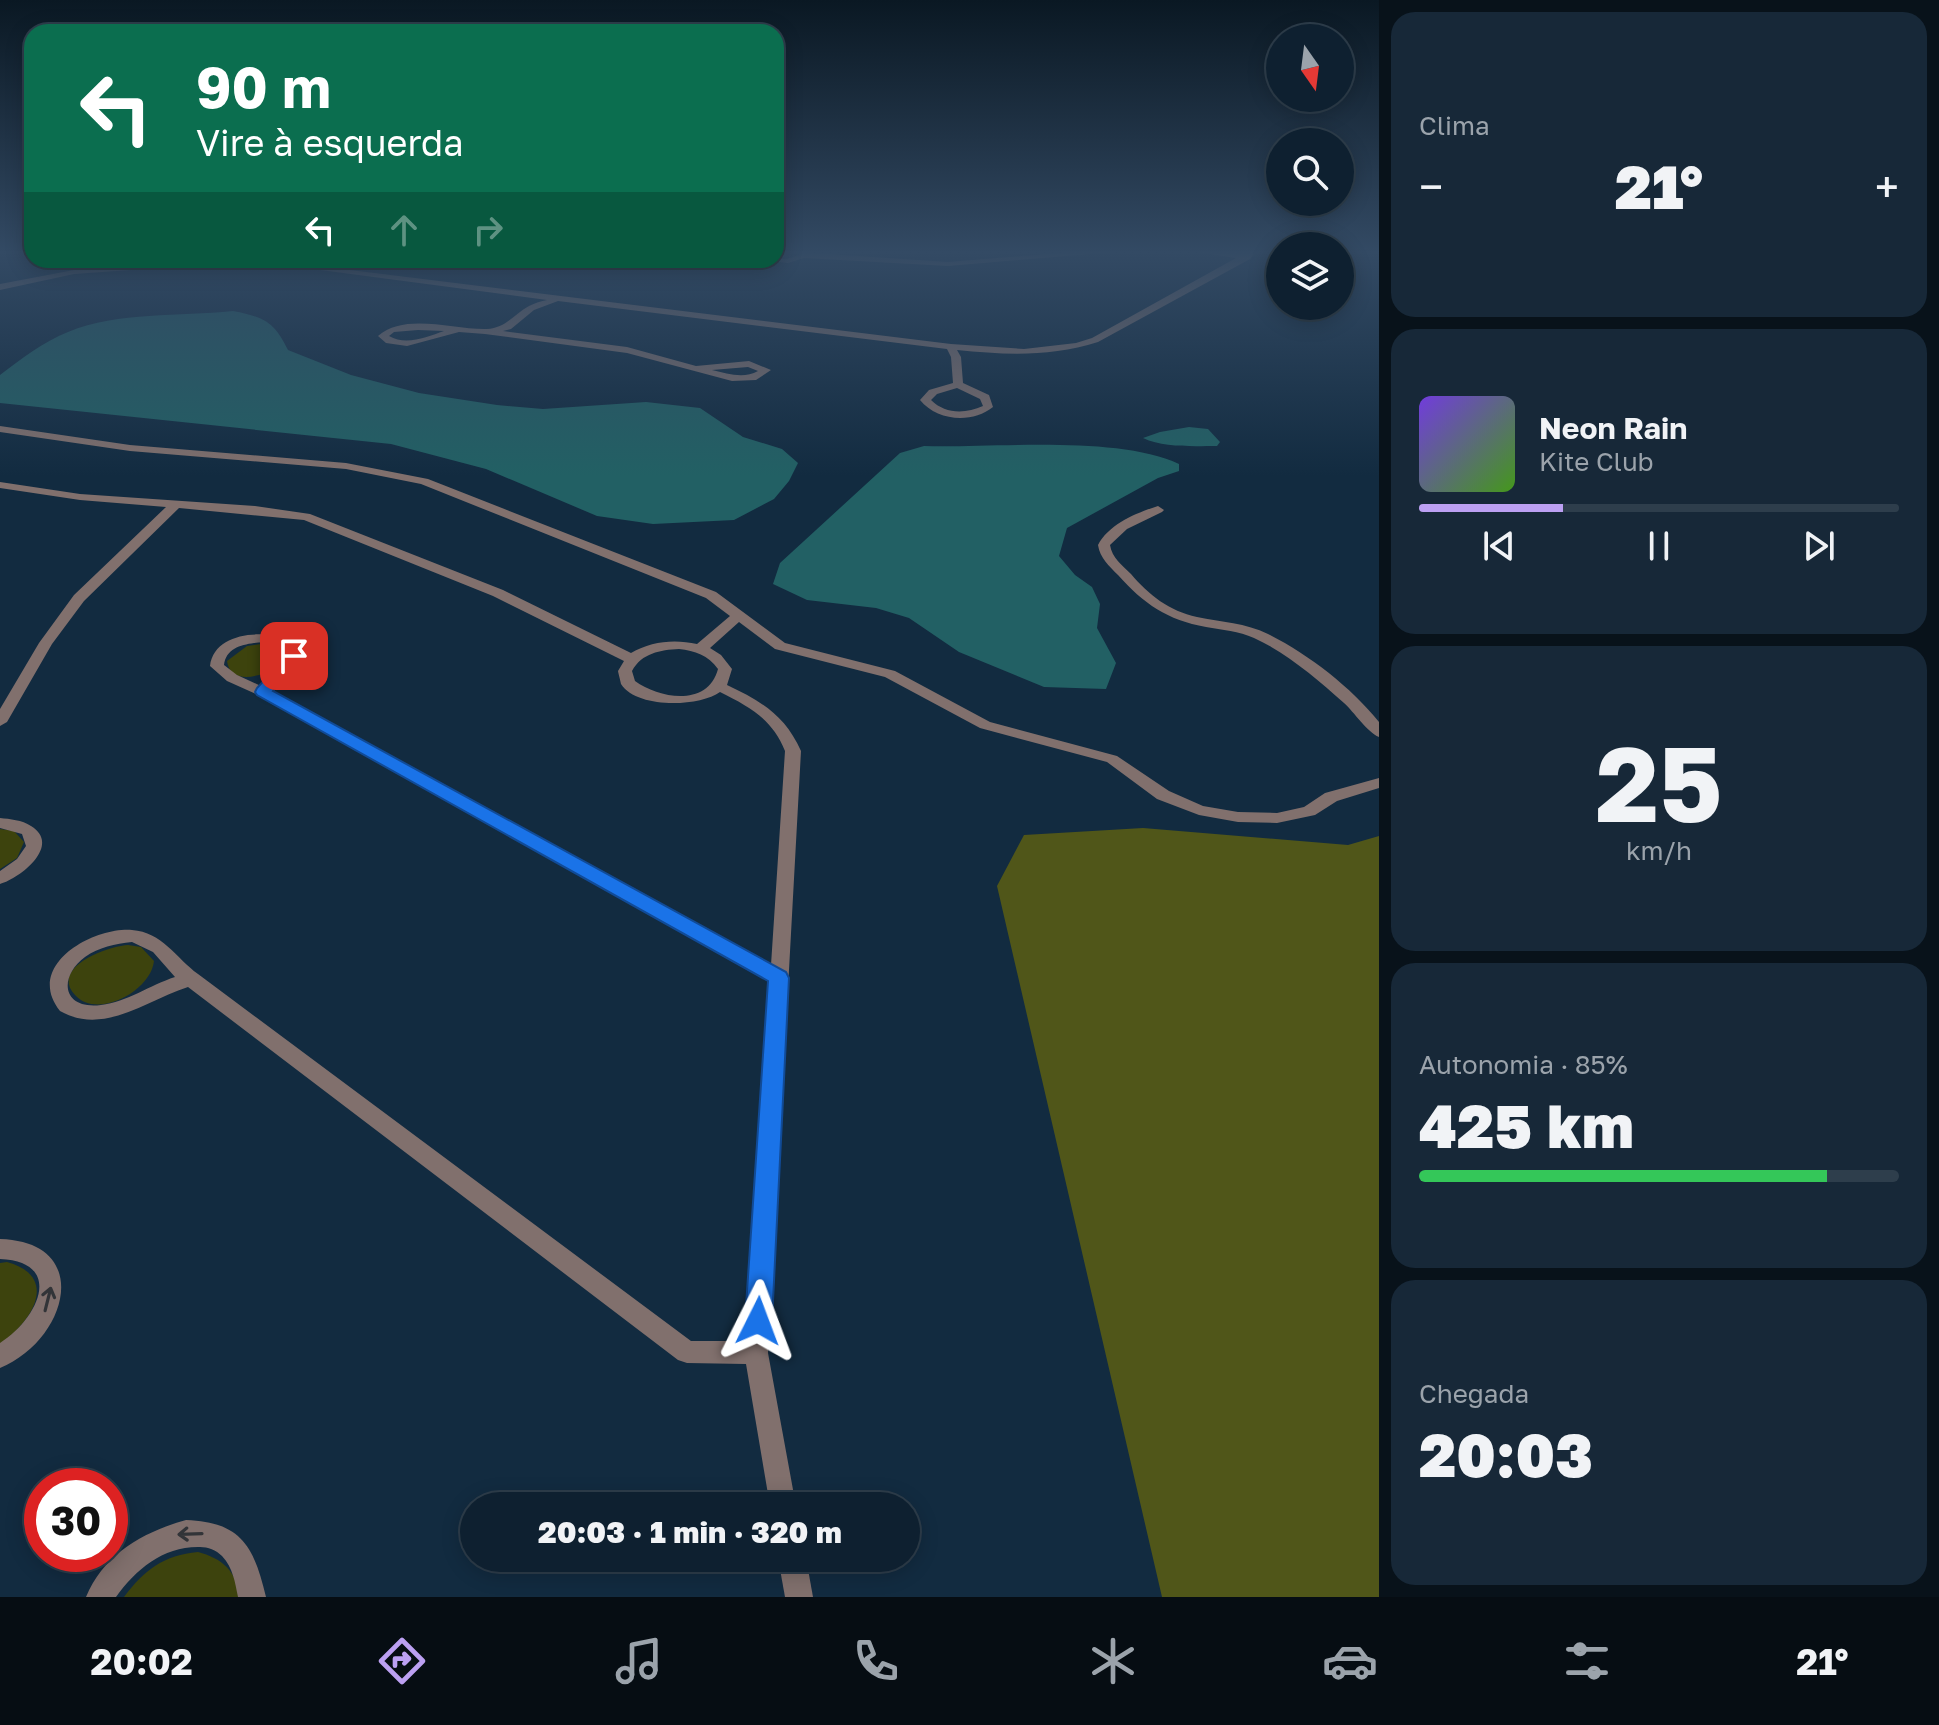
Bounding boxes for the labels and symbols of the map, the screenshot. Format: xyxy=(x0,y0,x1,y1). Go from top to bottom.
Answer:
north arrow xyxy=(1266,24,1354,112)
pin xyxy=(260,622,328,690)
position arrow xyxy=(716,1279,800,1363)
one-way arrow xyxy=(41,1287,56,1312)
speed limit sign: 30 xyxy=(24,1468,128,1572)
one-way arrow xyxy=(178,1527,204,1542)

